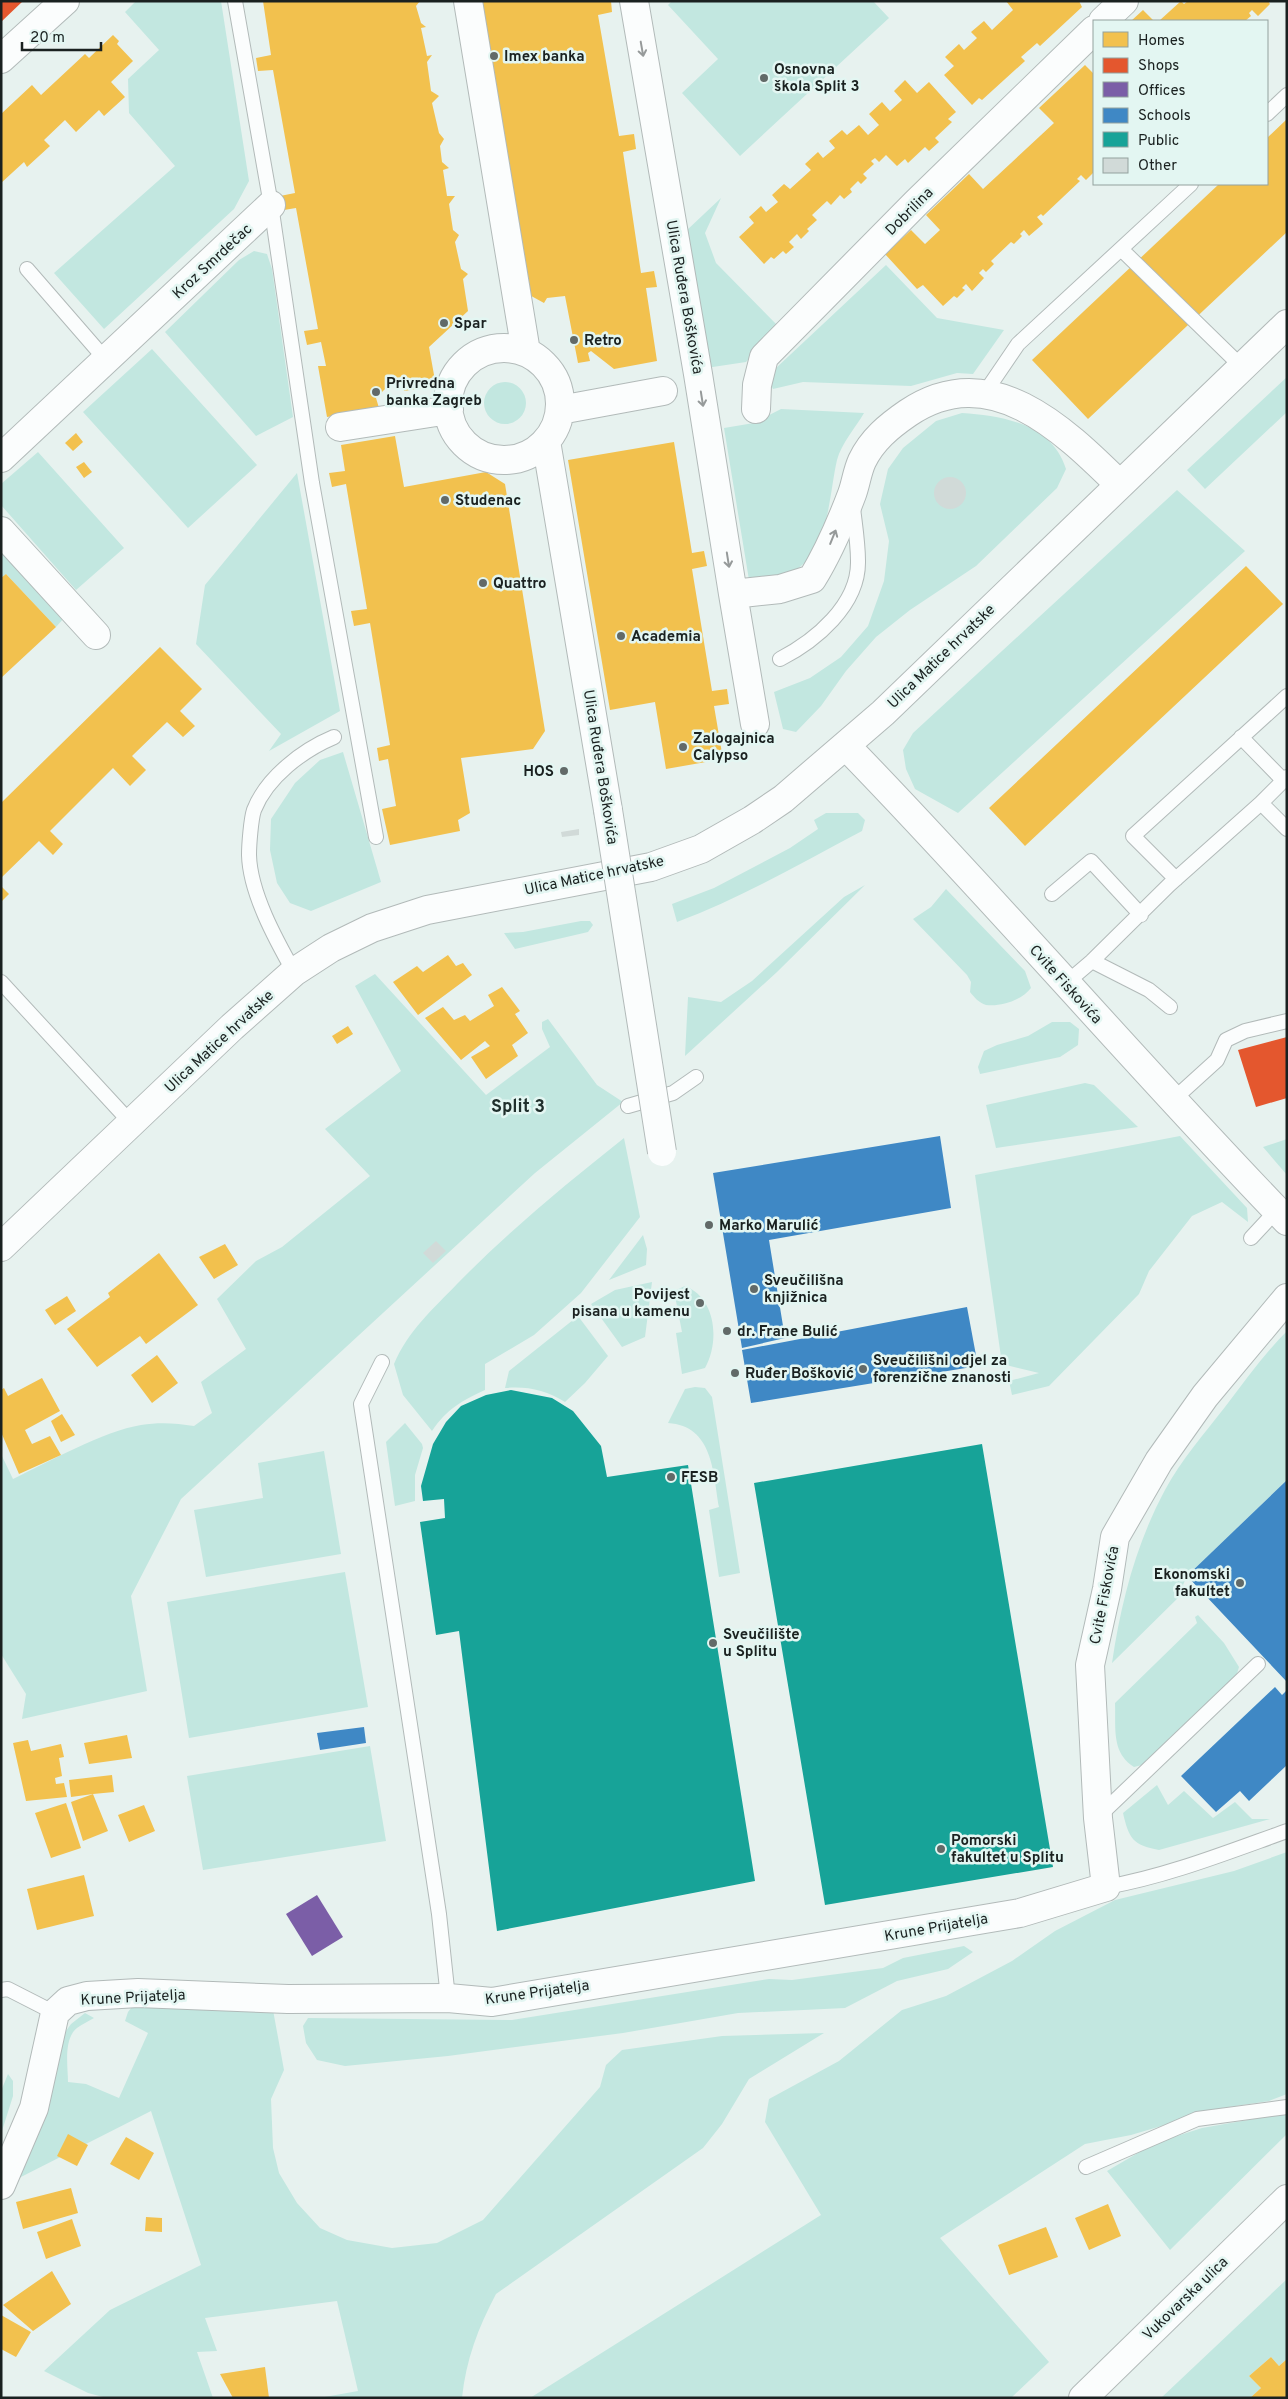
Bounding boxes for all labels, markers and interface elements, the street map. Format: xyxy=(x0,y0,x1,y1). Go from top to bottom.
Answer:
scale bar xyxy=(22,20,101,52)
legend xyxy=(1093,20,1268,185)
text: 20 m xyxy=(30,29,65,48)
text: Homes xyxy=(1138,32,1185,51)
one-way arrow xyxy=(638,41,648,57)
place label: Imex banka xyxy=(504,48,585,67)
marker: Imex banka xyxy=(488,50,500,62)
text: Shops xyxy=(1138,57,1179,76)
place label: Osnovna škola Split 3 xyxy=(774,61,860,97)
marker: Osnovna škola Split 3 xyxy=(758,72,770,84)
text: Offices xyxy=(1138,82,1185,101)
text: Schools xyxy=(1138,107,1191,126)
text: Public xyxy=(1138,132,1179,151)
text: Other xyxy=(1138,157,1177,176)
street label: Dobrilina xyxy=(882,184,938,240)
street label: Ulica Ruđera Boškovića xyxy=(661,219,706,376)
street label: Kroz Smrdečac xyxy=(169,220,257,304)
place label: Spar xyxy=(454,315,487,334)
marker: Spar xyxy=(438,317,450,329)
place label: Retro xyxy=(584,332,622,351)
marker: Retro xyxy=(568,334,580,346)
place label: Privredna banka Zagreb xyxy=(386,375,482,411)
marker: Privredna banka Zagreb xyxy=(370,386,382,398)
one-way arrow xyxy=(698,391,708,407)
place label: Studenac xyxy=(455,492,521,511)
marker: Studenac xyxy=(439,494,451,506)
one-way arrow xyxy=(829,530,838,545)
one-way arrow xyxy=(723,551,733,567)
place label: Quattro xyxy=(493,575,547,594)
marker: Quattro xyxy=(477,577,489,589)
street label: Ulica Matice hrvatske xyxy=(884,601,1000,713)
place label: Academia xyxy=(631,628,701,647)
marker: Academia xyxy=(615,630,627,642)
street label: Ulica Ruđera Boškovića xyxy=(578,689,621,846)
place label: Zalogajnica Calypso xyxy=(693,730,775,766)
marker: Zalogajnica Calypso xyxy=(677,741,689,753)
place label: HOS xyxy=(523,763,554,782)
marker: HOS xyxy=(558,765,570,777)
street label: Ulica Matice hrvatske xyxy=(523,852,666,901)
street label: Cvite Fiskovića xyxy=(1024,941,1105,1029)
street label: Ulica Matice hrvatske xyxy=(161,987,279,1098)
district label: Split 3 xyxy=(491,1096,545,1119)
place label: Marko Marulić xyxy=(719,1217,819,1236)
marker: Marko Marulić xyxy=(703,1219,715,1231)
place label: Sveučilišna knjižnica xyxy=(764,1272,844,1308)
marker: Sveučilišna knjižnica xyxy=(748,1283,760,1295)
place label: Povijest pisana u kamenu xyxy=(572,1286,690,1322)
marker: Povijest pisana u kamenu xyxy=(694,1297,706,1309)
place label: dr. Frane Bulić xyxy=(737,1323,838,1342)
marker: dr. Frane Bulić xyxy=(721,1325,733,1337)
place label: Sveučilišni odjel za forenzične znanosti xyxy=(873,1352,1011,1388)
marker: Sveučilišni odjel za forenzične znanosti xyxy=(857,1363,869,1375)
place label: Ruđer Bošković xyxy=(745,1365,854,1384)
marker: Ruđer Bošković xyxy=(729,1367,741,1379)
place label: FESB xyxy=(681,1469,718,1488)
marker: FESB xyxy=(665,1471,677,1483)
street label: Cvite Fiskovića xyxy=(1087,1544,1124,1646)
place label: Ekonomski fakultet xyxy=(1154,1566,1230,1602)
marker: Ekonomski fakultet xyxy=(1234,1577,1246,1589)
place label: Sveučilište u Splitu xyxy=(723,1626,800,1662)
marker: Sveučilište u Splitu xyxy=(707,1637,719,1649)
place label: Pomorski fakultet u Splitu xyxy=(951,1832,1064,1868)
marker: Pomorski fakultet u Splitu xyxy=(935,1843,947,1855)
street label: Krune Prijatelja xyxy=(883,1910,990,1947)
street label: Krune Prijatelja xyxy=(484,1977,591,2010)
street label: Krune Prijatelja xyxy=(80,1986,186,2011)
street label: Vukovarska ulica xyxy=(1139,2253,1233,2345)

